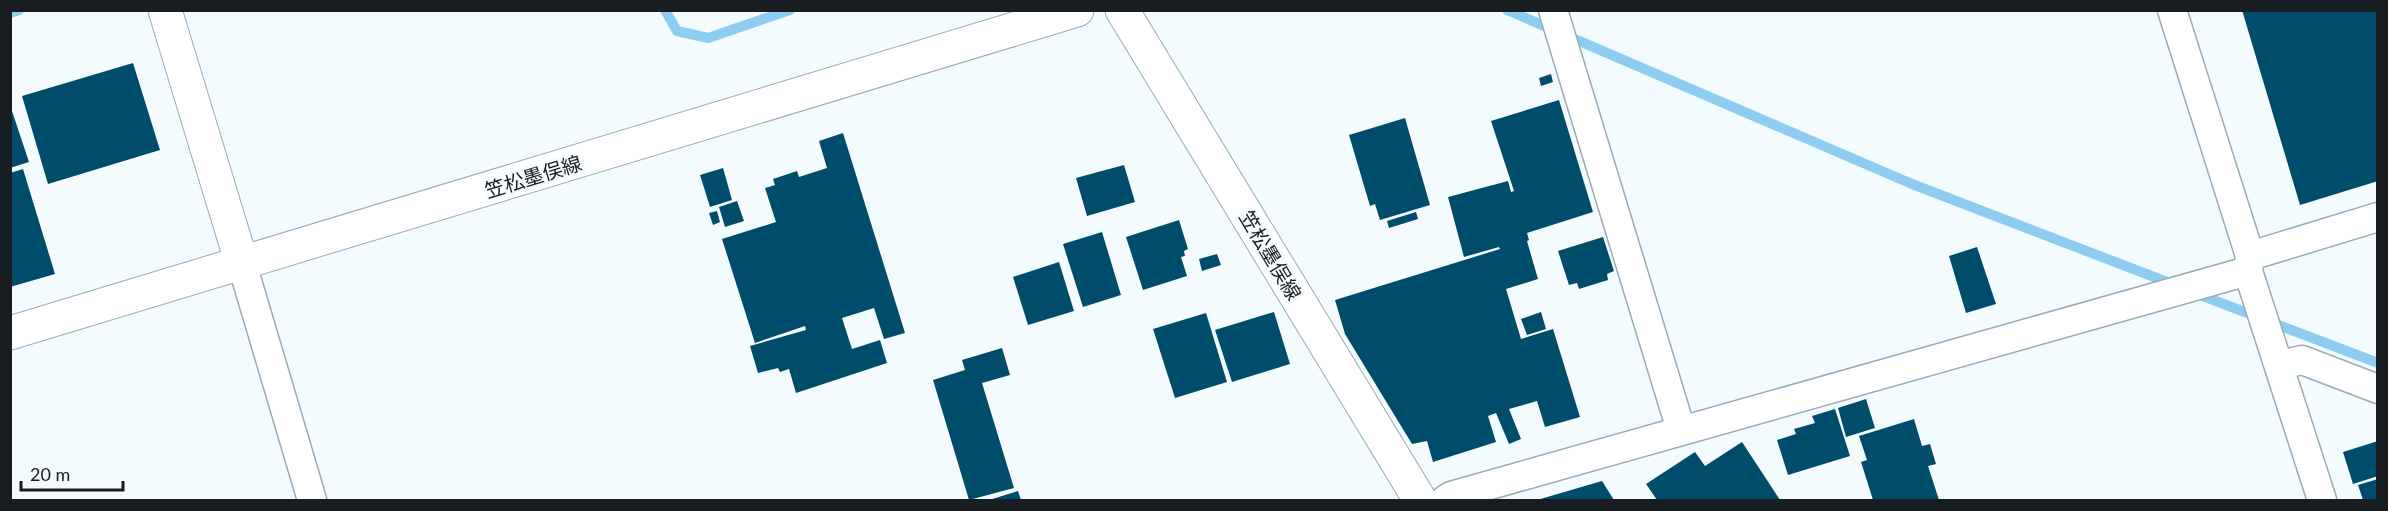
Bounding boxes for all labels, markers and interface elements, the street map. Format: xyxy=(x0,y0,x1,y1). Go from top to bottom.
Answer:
street label: 笠松墨俣線 xyxy=(482,150,584,202)
street label: 笠松墨俣線 xyxy=(1235,206,1307,304)
scale bar xyxy=(21,454,123,492)
text: 20 m xyxy=(30,463,70,485)

